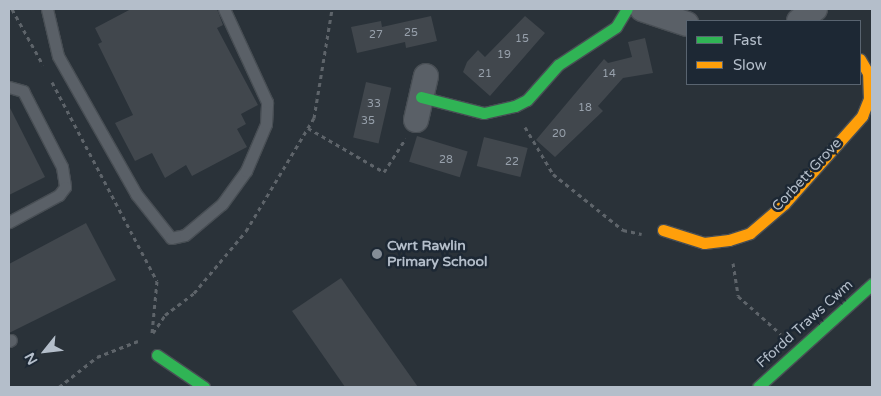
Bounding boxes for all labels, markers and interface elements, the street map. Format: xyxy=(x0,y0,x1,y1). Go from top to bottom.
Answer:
legend xyxy=(686,20,861,85)
house number: 25 xyxy=(404,26,418,40)
house number: 27 xyxy=(369,28,383,42)
text: Fast xyxy=(733,31,762,49)
house number: 15 xyxy=(515,32,529,46)
house number: 19 xyxy=(497,48,511,62)
text: Slow xyxy=(733,56,767,74)
house number: 21 xyxy=(478,67,492,81)
house number: 14 xyxy=(602,67,616,81)
house number: 33 xyxy=(367,97,381,111)
house number: 18 xyxy=(578,101,592,115)
house number: 35 xyxy=(361,114,375,128)
house number: 20 xyxy=(552,127,566,141)
street label: Corbett Grove xyxy=(769,135,845,215)
house number: 28 xyxy=(439,153,453,167)
house number: 22 xyxy=(505,155,519,169)
place label: Cwrt Rawlin Primary School xyxy=(387,238,488,270)
marker: Cwrt Rawlin Primary School xyxy=(371,248,383,260)
street label: Ffordd Traws Cwm xyxy=(754,276,856,372)
north arrow xyxy=(20,326,70,376)
text: N xyxy=(21,349,42,368)

